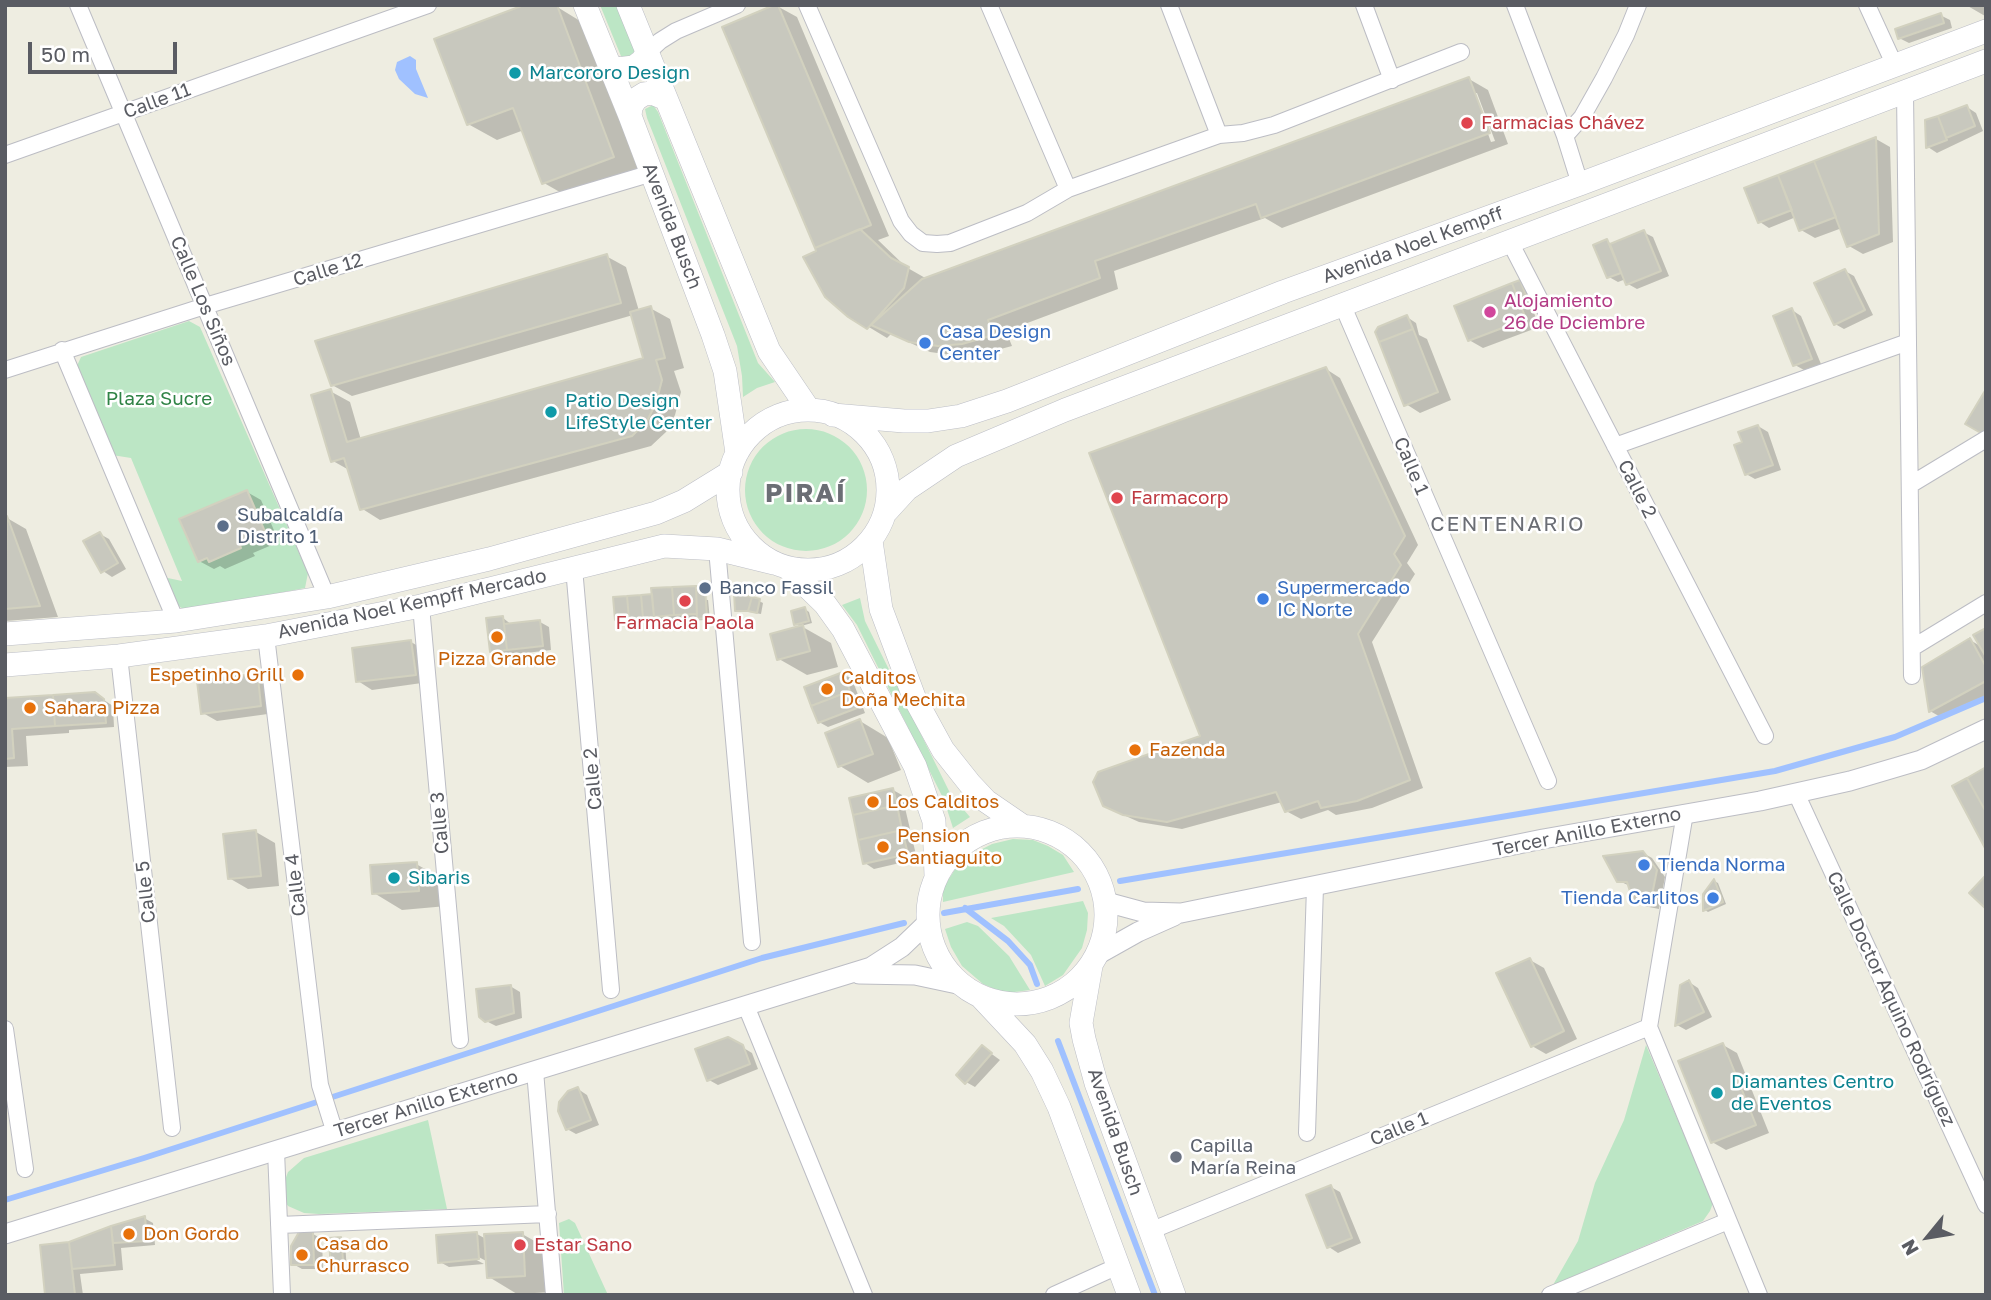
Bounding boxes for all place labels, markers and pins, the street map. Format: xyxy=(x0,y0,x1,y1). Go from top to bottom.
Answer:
place label: Marcororo Design xyxy=(529,62,690,84)
marker: Marcororo Design xyxy=(507,65,523,81)
place label: Farmacias Chávez xyxy=(1481,112,1645,134)
marker: Farmacias Chávez xyxy=(1459,115,1475,131)
place label: Alojamiento 26 de Dciembre xyxy=(1504,290,1645,334)
marker: Alojamiento 26 de Dciembre xyxy=(1482,304,1498,320)
place label: Casa Design Center xyxy=(939,321,1051,365)
marker: Casa Design Center xyxy=(917,335,933,351)
place label: Patio Design LifeStyle Center xyxy=(565,390,712,434)
marker: Patio Design LifeStyle Center xyxy=(543,404,559,420)
place label: Farmacorp xyxy=(1131,487,1228,509)
marker: Farmacorp xyxy=(1109,490,1125,506)
place label: Subalcaldía Distrito 1 xyxy=(237,504,343,548)
marker: Subalcaldía Distrito 1 xyxy=(215,518,231,534)
place label: Banco Fassil xyxy=(719,577,834,599)
place label: Supermercado IC Norte xyxy=(1277,577,1410,621)
marker: Banco Fassil xyxy=(697,580,713,596)
marker: Supermercado IC Norte xyxy=(1255,591,1271,607)
marker: Farmacia Paola xyxy=(677,593,693,609)
place label: Farmacia Paola xyxy=(616,612,754,634)
marker: Pizza Grande xyxy=(489,629,505,645)
place label: Pizza Grande xyxy=(438,648,556,670)
place label: Espetinho Grill xyxy=(149,664,284,686)
marker: Espetinho Grill xyxy=(290,667,306,683)
place label: Calditos Doña Mechita xyxy=(841,667,966,711)
marker: Calditos Doña Mechita xyxy=(819,681,835,697)
place label: Sahara Pizza xyxy=(44,697,160,719)
marker: Sahara Pizza xyxy=(22,700,38,716)
place label: Fazenda xyxy=(1149,739,1225,761)
marker: Fazenda xyxy=(1127,742,1143,758)
place label: Los Calditos xyxy=(887,791,999,813)
marker: Los Calditos xyxy=(865,794,881,810)
place label: Pension Santiaguito xyxy=(897,825,1002,869)
marker: Pension Santiaguito xyxy=(875,839,891,855)
place label: Tienda Norma xyxy=(1658,854,1786,876)
marker: Tienda Norma xyxy=(1636,857,1652,873)
place label: Sibaris xyxy=(408,867,470,889)
marker: Sibaris xyxy=(386,870,402,886)
place label: Tienda Carlitos xyxy=(1561,887,1699,909)
marker: Tienda Carlitos xyxy=(1705,890,1721,906)
place label: Diamantes Centro de Eventos xyxy=(1731,1071,1894,1115)
marker: Diamantes Centro de Eventos xyxy=(1709,1085,1725,1101)
place label: Capilla María Reina xyxy=(1190,1135,1296,1179)
marker: Capilla María Reina xyxy=(1168,1149,1184,1165)
place label: Don Gordo xyxy=(143,1223,239,1245)
marker: Don Gordo xyxy=(121,1226,137,1242)
place label: Casa do Churrasco xyxy=(316,1233,409,1277)
place label: Estar Sano xyxy=(534,1234,632,1256)
marker: Estar Sano xyxy=(512,1237,528,1253)
marker: Casa do Churrasco xyxy=(294,1247,310,1263)

